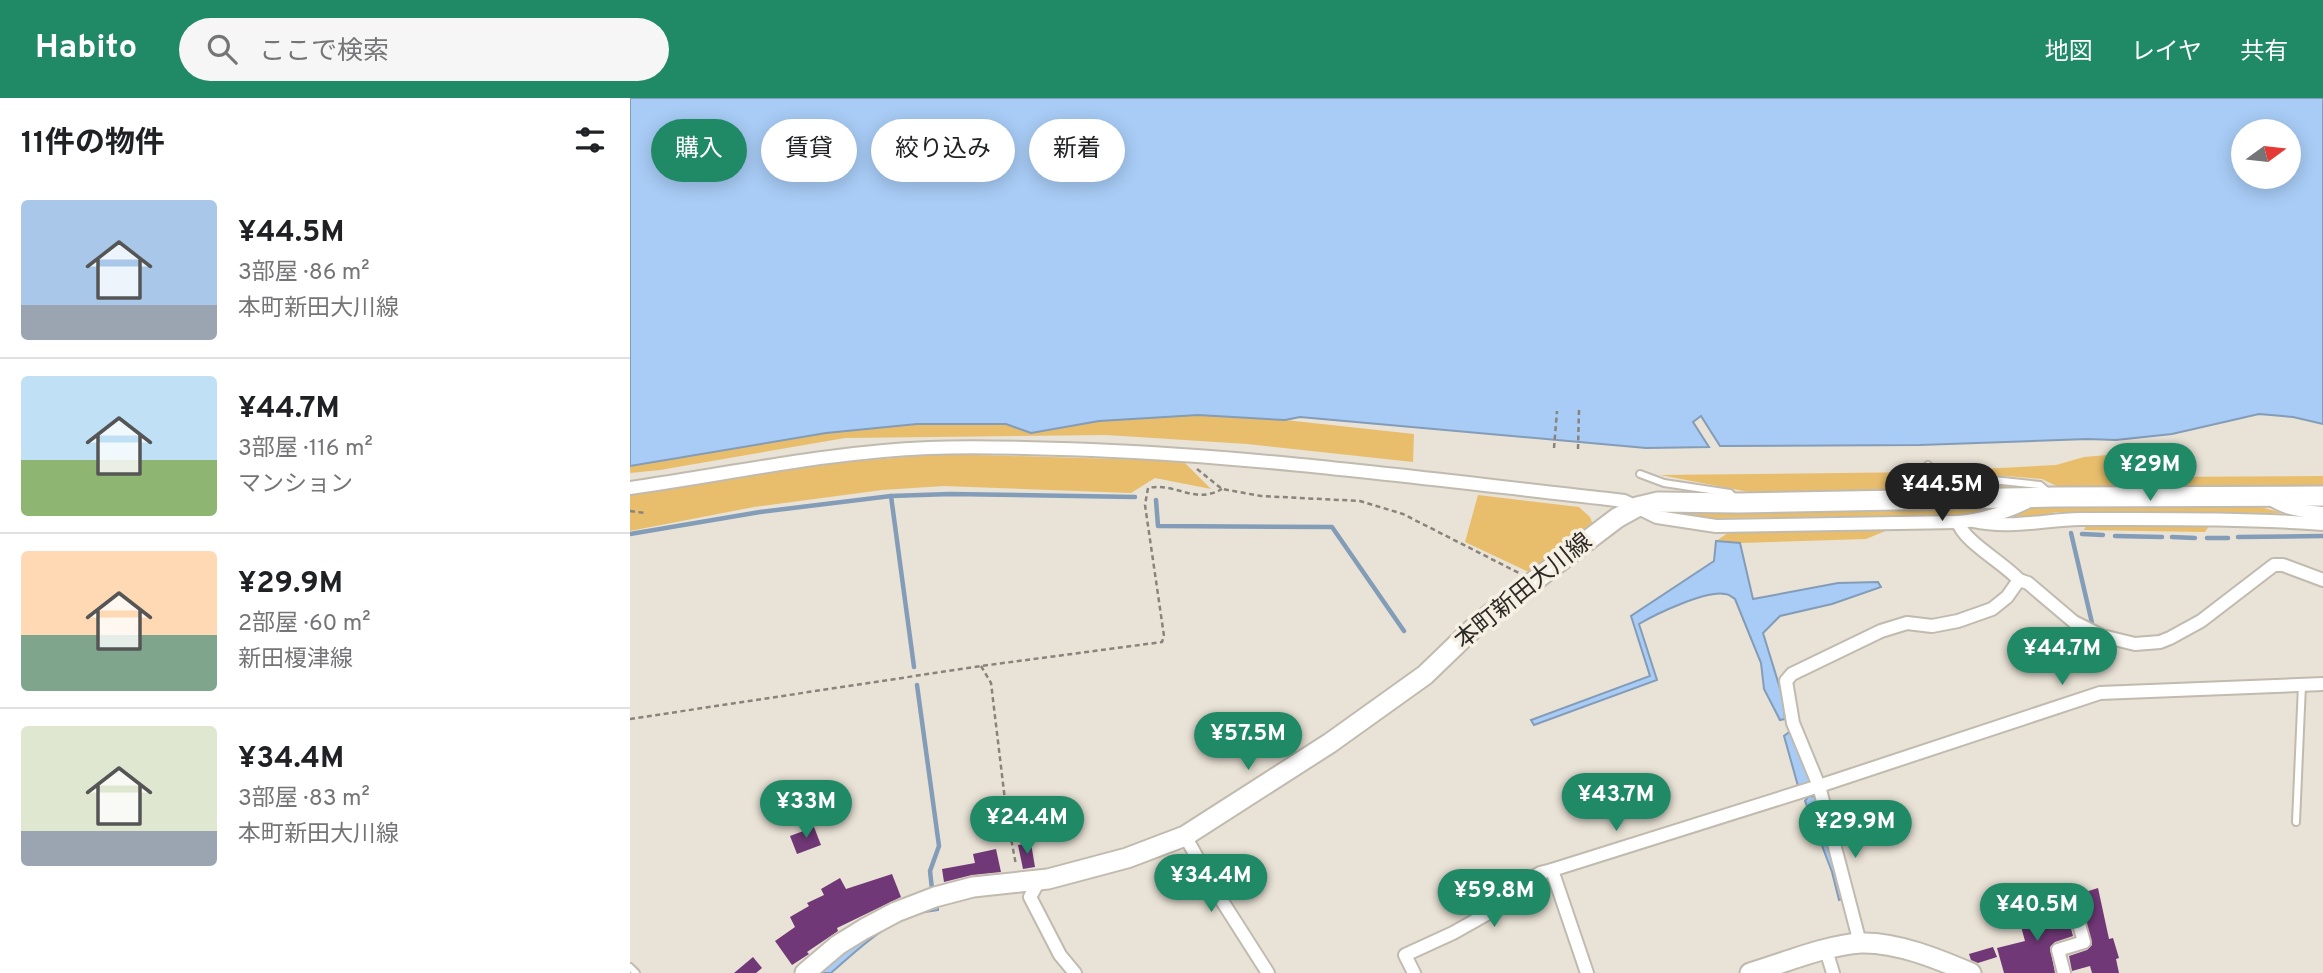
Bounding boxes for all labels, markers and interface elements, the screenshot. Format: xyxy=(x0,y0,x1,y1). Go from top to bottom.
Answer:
search box xyxy=(179,18,669,81)
text: Habito xyxy=(35,28,137,70)
icon: search xyxy=(203,30,241,68)
text: ここで検索 xyxy=(259,36,389,69)
text: 地図 xyxy=(2045,38,2093,68)
text: レイヤ xyxy=(2131,38,2202,68)
text: 共有 xyxy=(2240,38,2288,68)
chip: 購入 xyxy=(651,119,747,182)
chip: 賃貸 xyxy=(761,119,857,182)
chip: 絞り込み xyxy=(871,119,1015,182)
chip: 新着 xyxy=(1029,119,1125,182)
north arrow xyxy=(2231,119,2301,189)
map controls xyxy=(2231,119,2301,189)
icon: filters xyxy=(571,121,609,159)
text: 11件の物件 xyxy=(21,126,165,163)
text: ¥44.5M xyxy=(238,215,345,252)
icon: home xyxy=(77,228,161,312)
text: 3部屋 · 86 m² xyxy=(238,259,370,288)
text: 本町新田大川線 xyxy=(238,295,399,324)
text: ¥44.7M xyxy=(238,391,340,428)
icon: home xyxy=(77,404,161,488)
text: 3部屋 · 116 m² xyxy=(238,435,373,464)
pin: ¥29M xyxy=(2109,444,2191,503)
text: ¥29M xyxy=(2120,451,2180,480)
pin: ¥44.5M xyxy=(1885,464,1999,523)
text: マンション xyxy=(238,471,353,500)
text: ¥44.5M xyxy=(1901,471,1983,500)
street label: 本町新田大川線 xyxy=(1449,527,1599,657)
text: ¥29.9M xyxy=(238,566,343,603)
icon: home xyxy=(77,579,161,663)
text: 2部屋 · 60 m² xyxy=(238,610,371,639)
pin: ¥44.7M xyxy=(2005,628,2119,687)
text: ¥44.7M xyxy=(2023,635,2101,664)
text: 新田榎津線 xyxy=(238,646,353,675)
pin: ¥57.5M xyxy=(1191,712,1305,772)
text: ¥57.5M xyxy=(1210,720,1286,749)
text: ¥34.4M xyxy=(238,741,344,778)
icon: home xyxy=(77,754,161,838)
pin: ¥43.7M xyxy=(1559,774,1673,833)
pin: ¥33M xyxy=(765,780,847,840)
text: ¥43.7M xyxy=(1578,781,1654,810)
text: 3部屋 · 83 m² xyxy=(238,785,370,814)
text: ¥33M xyxy=(776,788,836,817)
pin: ¥24.4M xyxy=(970,796,1084,856)
pin: ¥29.9M xyxy=(1798,800,1912,860)
text: ¥24.4M xyxy=(986,804,1068,833)
text: ¥29.9M xyxy=(1815,808,1895,837)
text: 本町新田大川線 xyxy=(238,821,399,850)
pin: ¥34.4M xyxy=(1154,854,1268,914)
text: ¥34.4M xyxy=(1170,862,1252,891)
pin: ¥59.8M xyxy=(1437,870,1551,929)
text: ¥59.8M xyxy=(1454,877,1534,906)
pin: ¥40.5M xyxy=(1980,884,2094,943)
text: ¥40.5M xyxy=(1996,891,2078,920)

